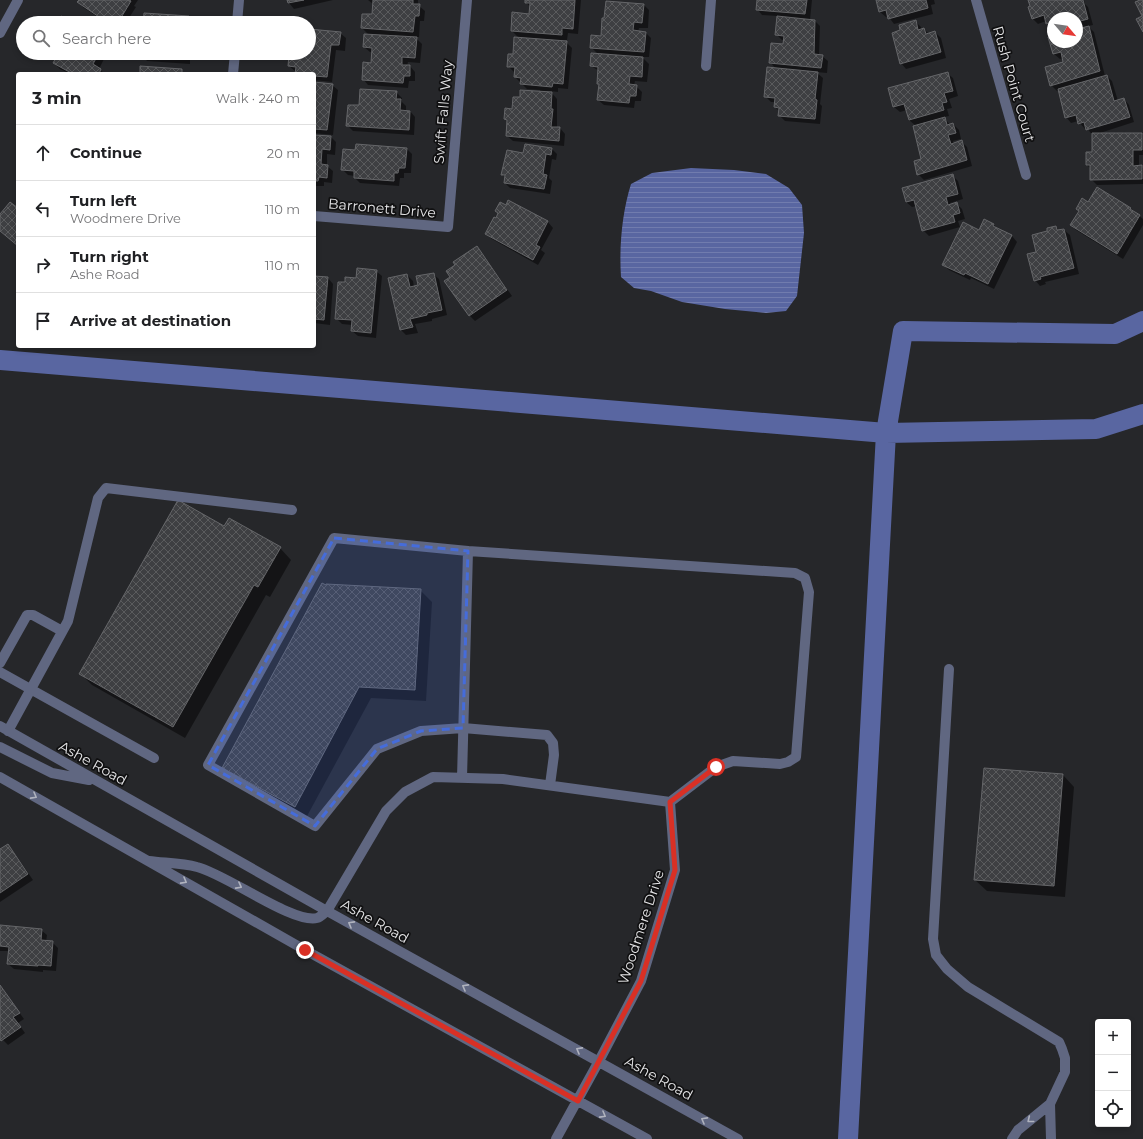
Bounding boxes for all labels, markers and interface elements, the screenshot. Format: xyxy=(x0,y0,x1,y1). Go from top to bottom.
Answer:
north arrow xyxy=(1047,12,1083,48)
search box xyxy=(16,16,316,60)
street label: Rush Point Court xyxy=(989,24,1039,144)
icon: search xyxy=(30,27,52,49)
text: Search here xyxy=(62,29,151,48)
street label: Swift Falls Way xyxy=(430,59,457,165)
text: 3 min xyxy=(32,88,82,108)
text: Walk · 240 m xyxy=(216,90,300,106)
icon: ahead xyxy=(32,142,54,164)
text: Continue xyxy=(70,143,142,162)
text: 20 m xyxy=(267,145,300,161)
text: Turn left xyxy=(70,191,137,210)
street label: Barronett Drive xyxy=(327,194,437,222)
icon: left xyxy=(32,198,54,220)
text: 110 m xyxy=(265,201,300,217)
text: Woodmere Drive xyxy=(70,210,181,226)
text: Turn right xyxy=(70,247,149,266)
icon: right xyxy=(32,254,54,276)
text: 110 m xyxy=(265,257,300,273)
text: Ashe Road xyxy=(70,266,140,282)
icon: arrive xyxy=(32,310,54,332)
text: Arrive at destination xyxy=(70,311,231,330)
street label: Ashe Road xyxy=(56,737,130,789)
route start xyxy=(707,758,725,776)
one-way arrow xyxy=(30,792,37,799)
street label: Woodmere Drive xyxy=(614,867,668,987)
one-way arrow xyxy=(180,877,187,884)
one-way arrow xyxy=(235,881,242,889)
street label: Ashe Road xyxy=(338,895,412,947)
one-way arrow xyxy=(348,921,355,929)
route end xyxy=(296,941,314,959)
one-way arrow xyxy=(462,984,469,992)
map controls xyxy=(1095,1019,1131,1127)
button: + xyxy=(1095,1019,1131,1055)
one-way arrow xyxy=(576,1047,583,1055)
street label: Ashe Road xyxy=(622,1052,696,1104)
button: − xyxy=(1095,1055,1131,1091)
button: locate xyxy=(1095,1091,1131,1127)
one-way arrow xyxy=(599,1110,606,1117)
one-way arrow xyxy=(1027,1115,1034,1122)
one-way arrow xyxy=(701,1117,709,1125)

